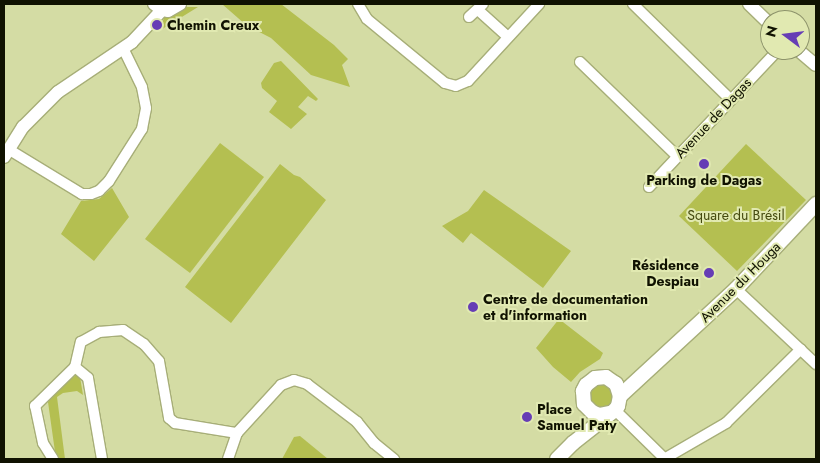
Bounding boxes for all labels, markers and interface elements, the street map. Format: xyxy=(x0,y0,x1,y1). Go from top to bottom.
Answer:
north arrow xyxy=(760,10,810,60)
place label: Chemin Creux xyxy=(167,17,259,33)
marker: Chemin Creux xyxy=(151,19,163,31)
text: N xyxy=(760,23,783,39)
street label: Avenue de Dagas xyxy=(671,74,755,162)
marker: Parking de Dagas xyxy=(698,158,710,170)
place label: Parking de Dagas xyxy=(646,172,762,188)
park label: Square du Brésil xyxy=(687,207,785,223)
street label: Avenue du Houga xyxy=(696,238,784,326)
place label: Résidence Despiau xyxy=(632,257,699,290)
marker: Résidence Despiau xyxy=(703,267,715,279)
place label: Centre de documentation et d'information xyxy=(483,291,648,324)
marker: Centre de documentation et d'information xyxy=(467,301,479,313)
place label: Place Samuel Paty xyxy=(537,401,616,434)
marker: Place Samuel Paty xyxy=(521,411,533,423)

